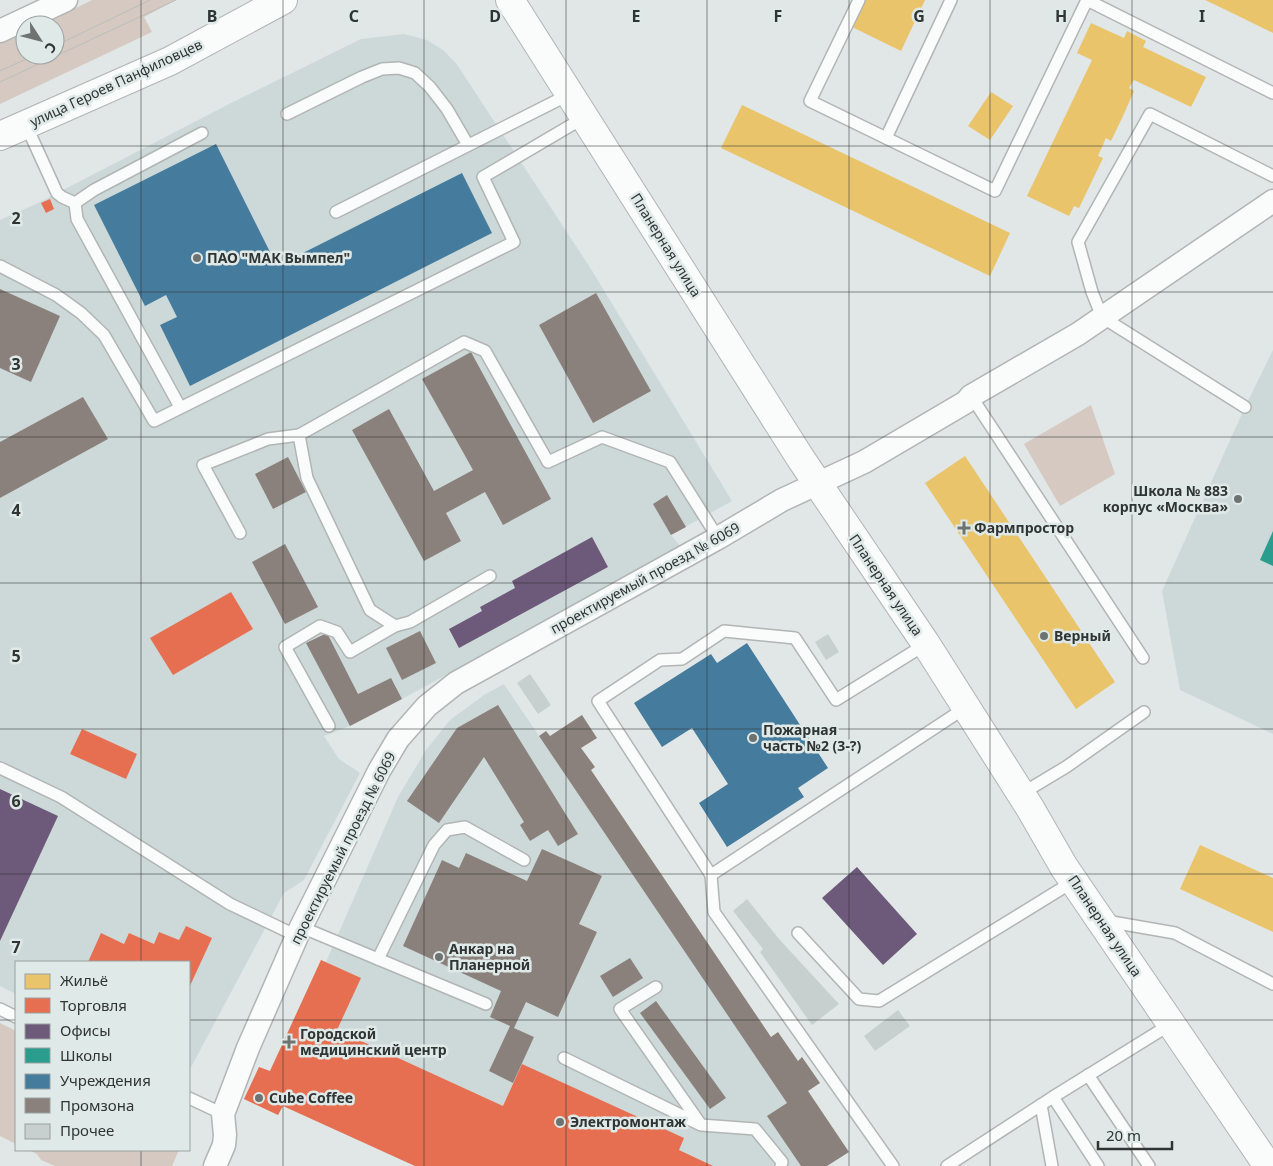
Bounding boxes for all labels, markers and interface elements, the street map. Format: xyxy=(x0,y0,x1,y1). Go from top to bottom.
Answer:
text: B xyxy=(207,5,217,27)
text: C xyxy=(349,5,359,27)
text: D xyxy=(489,5,501,27)
text: E xyxy=(632,5,641,27)
text: F xyxy=(774,5,782,27)
text: G xyxy=(913,5,925,27)
text: H xyxy=(1055,5,1067,27)
text: I xyxy=(1199,5,1205,27)
north arrow xyxy=(15,15,65,65)
street label: улица Героев Панфиловцев xyxy=(27,34,205,131)
text: С xyxy=(41,39,61,57)
street label: Планерная улица xyxy=(627,189,706,300)
text: 2 xyxy=(11,207,21,229)
place label: ПАО "МАК Вымпел" xyxy=(207,248,350,267)
marker: ПАО "МАК Вымпел" xyxy=(191,252,203,264)
text: 3 xyxy=(11,353,21,375)
place label: Школа № 883 корпус «Москва» xyxy=(1103,481,1228,516)
marker: Школа № 883 корпус «Москва» xyxy=(1232,493,1244,505)
text: 4 xyxy=(11,499,21,521)
street label: проектируемый проезд № 6069 xyxy=(547,517,743,638)
place label: Фармпростор xyxy=(974,518,1074,537)
marker: Фармпростор xyxy=(958,522,970,534)
street label: Планерная улица xyxy=(845,530,928,639)
place label: Верный xyxy=(1054,626,1111,645)
marker: Верный xyxy=(1038,630,1050,642)
text: 5 xyxy=(11,645,21,667)
place label: Пожарная часть №2 (3-?) xyxy=(763,720,862,755)
marker: Пожарная часть №2 (3-?) xyxy=(747,732,759,744)
street label: проектируемый проезд № 6069 xyxy=(286,748,400,947)
text: 6 xyxy=(11,790,21,812)
street label: Планерная улица xyxy=(1064,871,1147,980)
text: 7 xyxy=(11,936,21,958)
place label: Анкар на Планерной xyxy=(449,939,530,974)
marker: Анкар на Планерной xyxy=(433,951,445,963)
legend xyxy=(15,961,190,1151)
text: Жильё xyxy=(60,970,108,990)
text: Торговля xyxy=(60,995,127,1015)
text: Офисы xyxy=(60,1020,111,1040)
place label: Городской медицинский центр xyxy=(300,1024,447,1059)
marker: Городской медицинский центр xyxy=(282,1035,296,1049)
text: Школы xyxy=(60,1045,112,1065)
text: Учреждения xyxy=(60,1070,151,1090)
place label: Cube Coffee xyxy=(269,1088,353,1107)
marker: Cube Coffee xyxy=(253,1092,265,1104)
text: Промзона xyxy=(60,1095,134,1115)
place label: Электромонтаж xyxy=(570,1112,687,1131)
marker: Электромонтаж xyxy=(554,1116,566,1128)
scale bar xyxy=(1098,1118,1172,1150)
text: Прочее xyxy=(60,1120,114,1140)
text: 20 m xyxy=(1106,1125,1141,1145)

